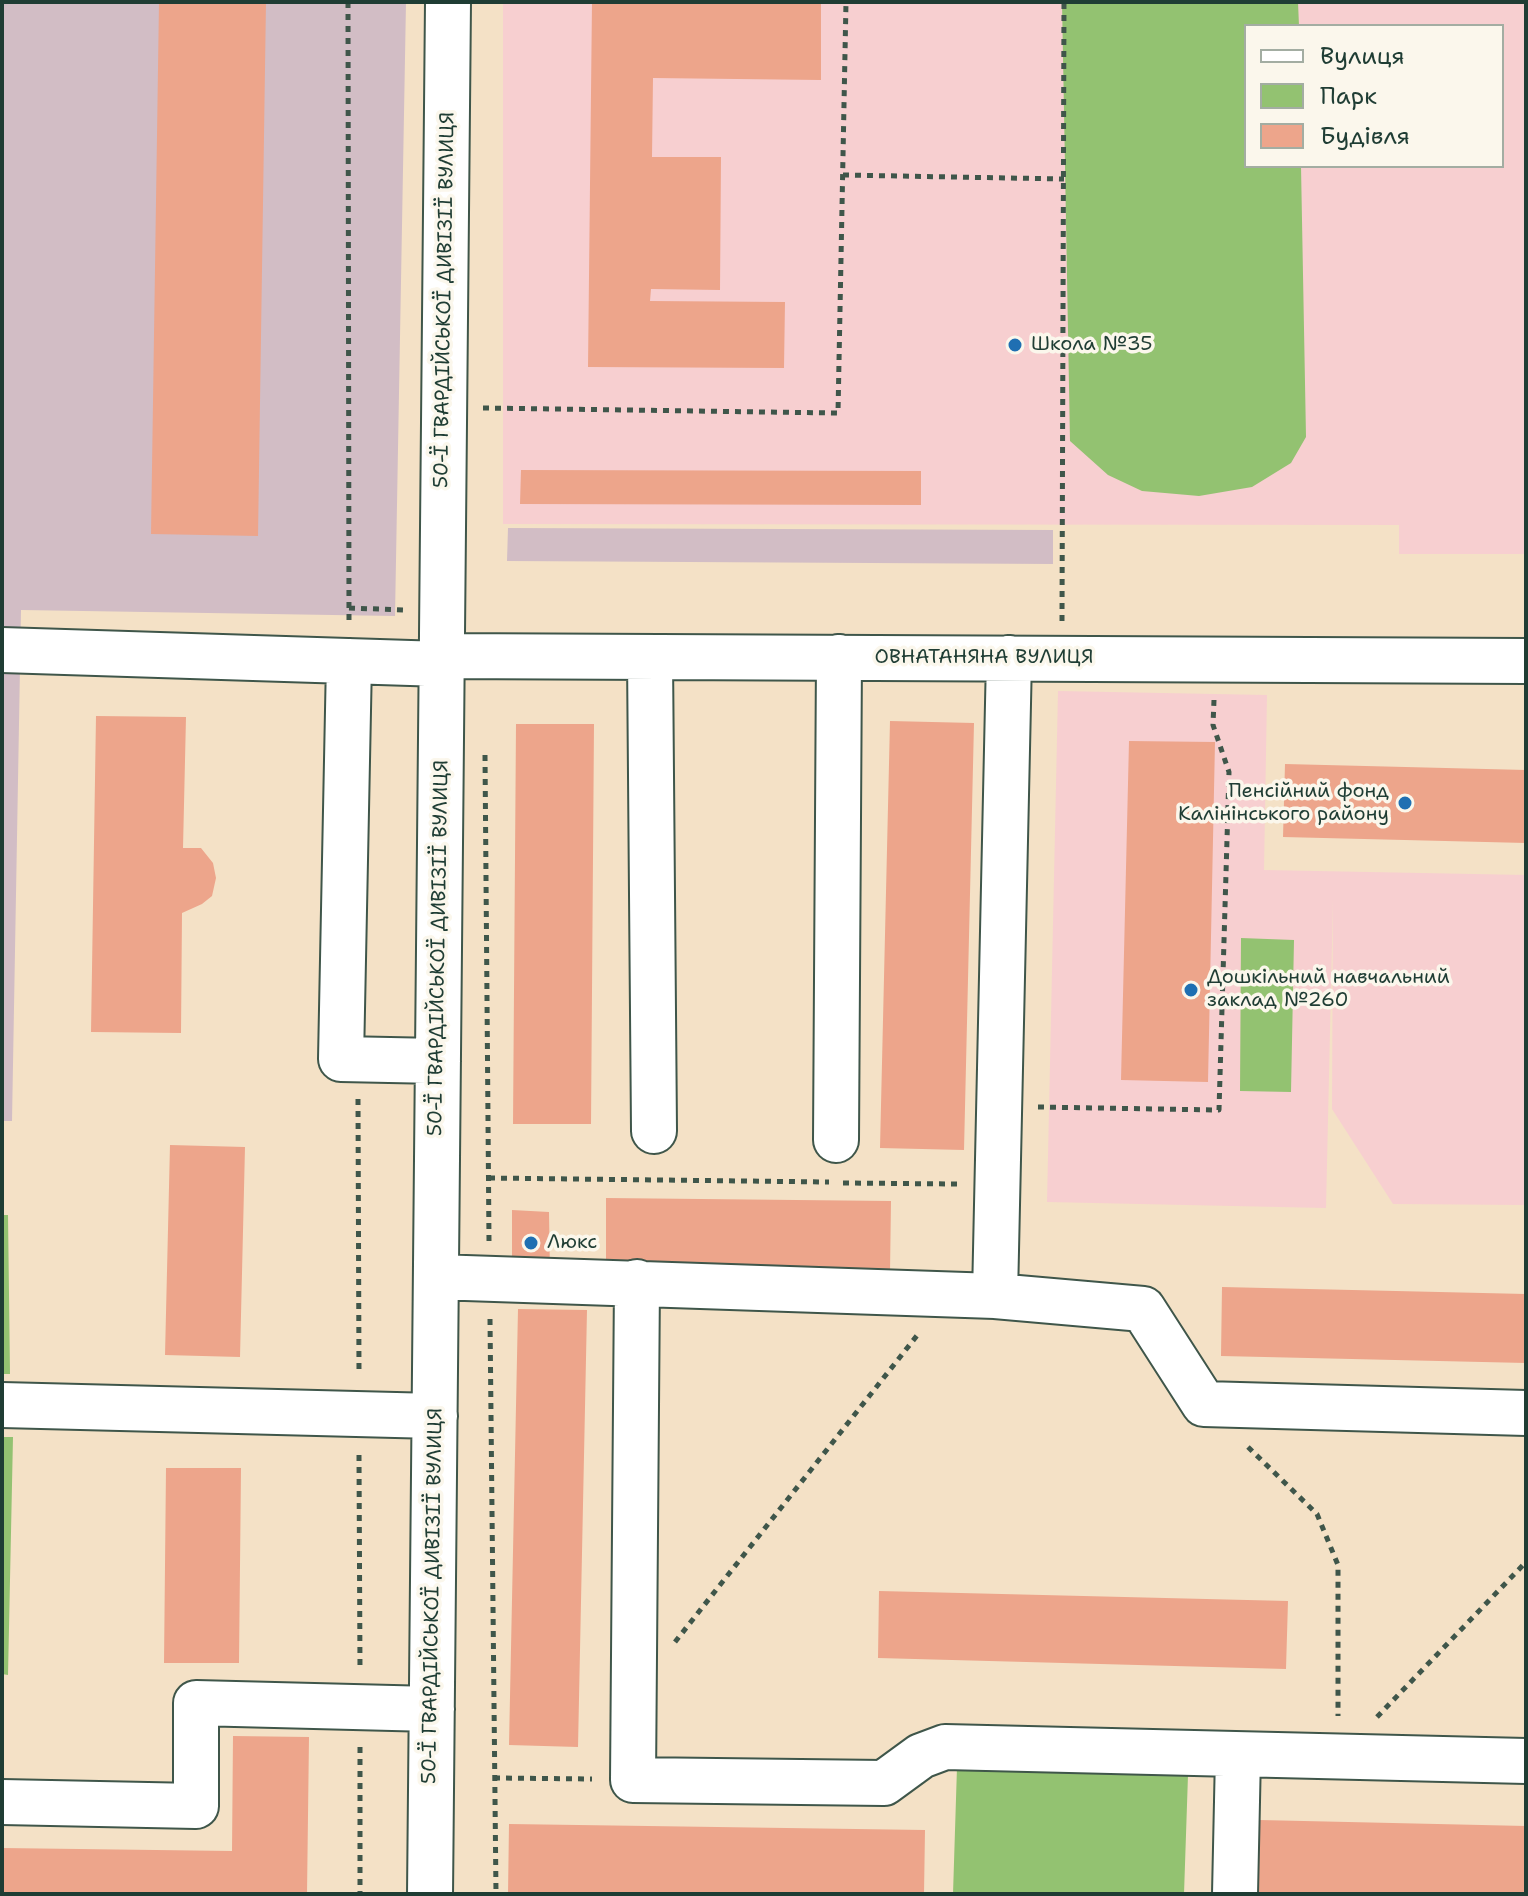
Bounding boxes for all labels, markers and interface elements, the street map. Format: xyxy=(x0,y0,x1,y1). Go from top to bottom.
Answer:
legend xyxy=(1244,24,1504,168)
text: Вулиця xyxy=(1320,40,1405,72)
text: Парк xyxy=(1320,80,1377,112)
street label: 50-Ї ГВАРДІЙСЬКОЇ ДИВІЗІЇ ВУЛИЦЯ xyxy=(430,112,460,488)
text: Будівля xyxy=(1320,120,1410,152)
place label: Школа №35 xyxy=(1031,333,1152,357)
marker: Школа №35 xyxy=(1006,336,1024,354)
street label: ОВНАТАНЯНА ВУЛИЦЯ xyxy=(875,646,1093,670)
street label: 50-Ї ГВАРДІЙСЬКОЇ ДИВІЗІЇ ВУЛИЦЯ xyxy=(424,760,454,1136)
place label: Пенсійний фонд Калінінського району xyxy=(1178,780,1389,827)
marker: Пенсійний фонд Калінінського району xyxy=(1396,794,1414,812)
place label: Дошкільний навчальний заклад №260 xyxy=(1207,966,1450,1013)
marker: Дошкільний навчальний заклад №260 xyxy=(1182,981,1200,999)
place label: Люкс xyxy=(547,1231,597,1255)
marker: Люкс xyxy=(522,1234,540,1252)
street label: 50-Ї ГВАРДІЙСЬКОЇ ДИВІЗІЇ ВУЛИЦЯ xyxy=(418,1408,448,1784)

